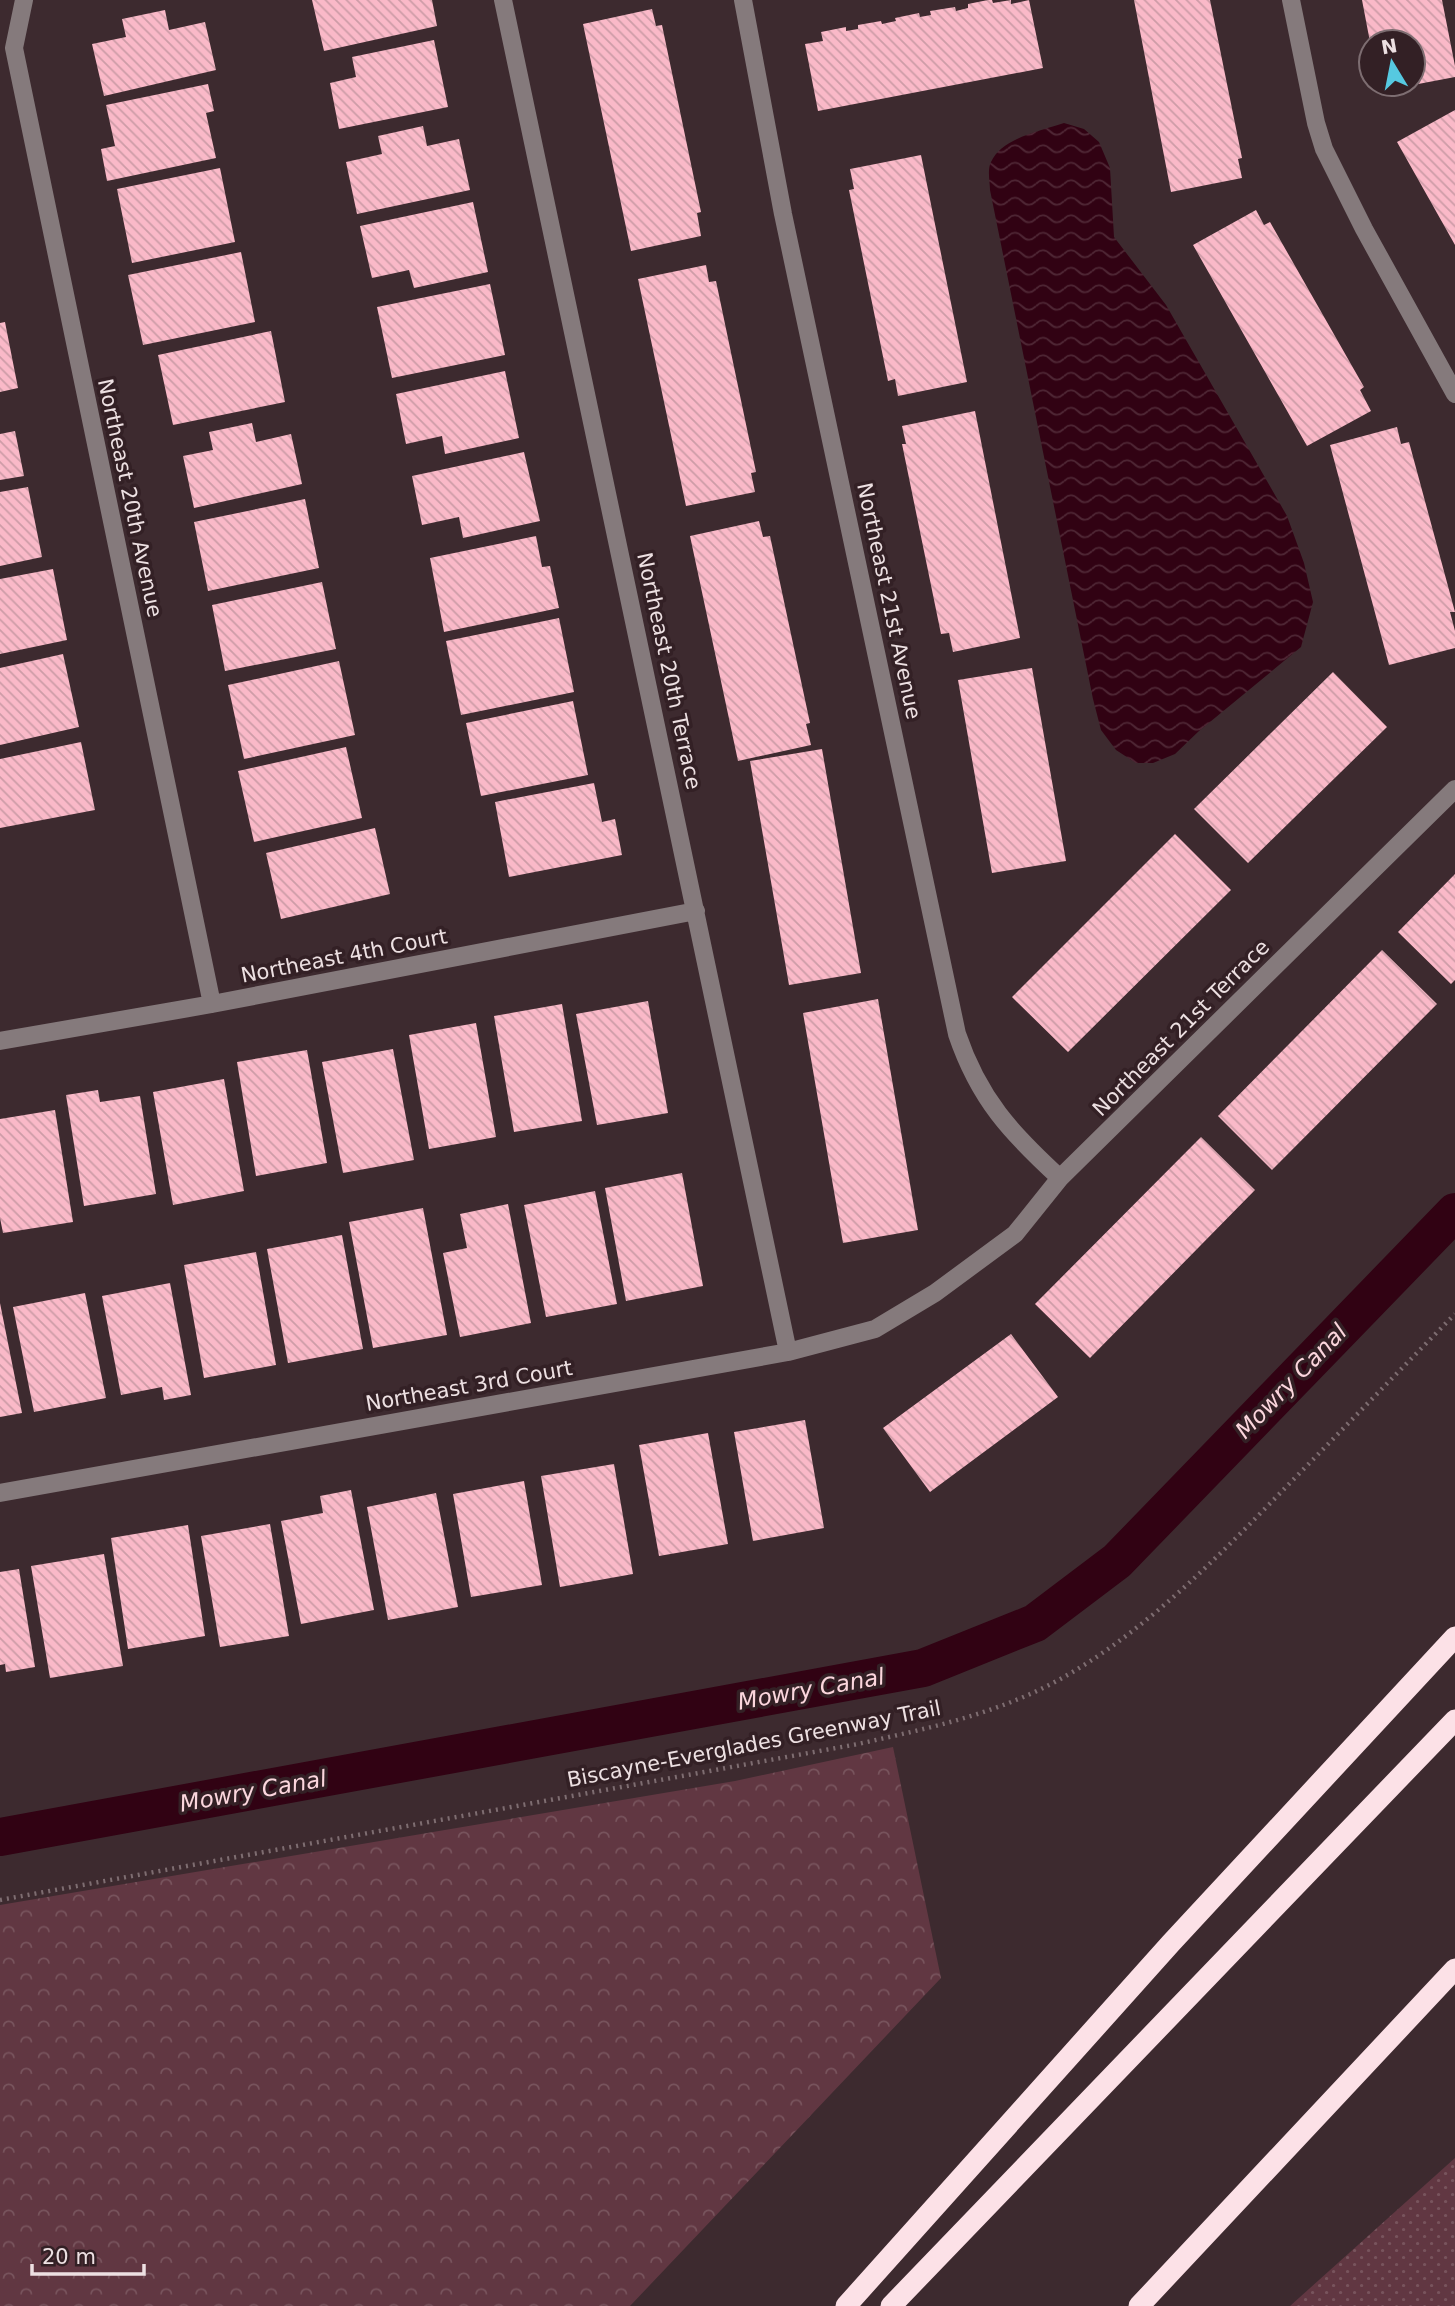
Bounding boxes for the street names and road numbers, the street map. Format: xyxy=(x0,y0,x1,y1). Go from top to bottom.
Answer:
street label: Northeast 20th Avenue xyxy=(93,376,167,620)
street label: Northeast 21st Avenue xyxy=(852,481,926,721)
street label: Northeast 20th Terrace xyxy=(632,550,706,792)
street label: Northeast 4th Court xyxy=(239,924,449,988)
street label: Northeast 21st Terrace xyxy=(1088,935,1274,1121)
street label: Northeast 3rd Court xyxy=(364,1356,574,1416)
street label: Biscayne-Everglades Greenway Trail xyxy=(565,1696,943,1792)

